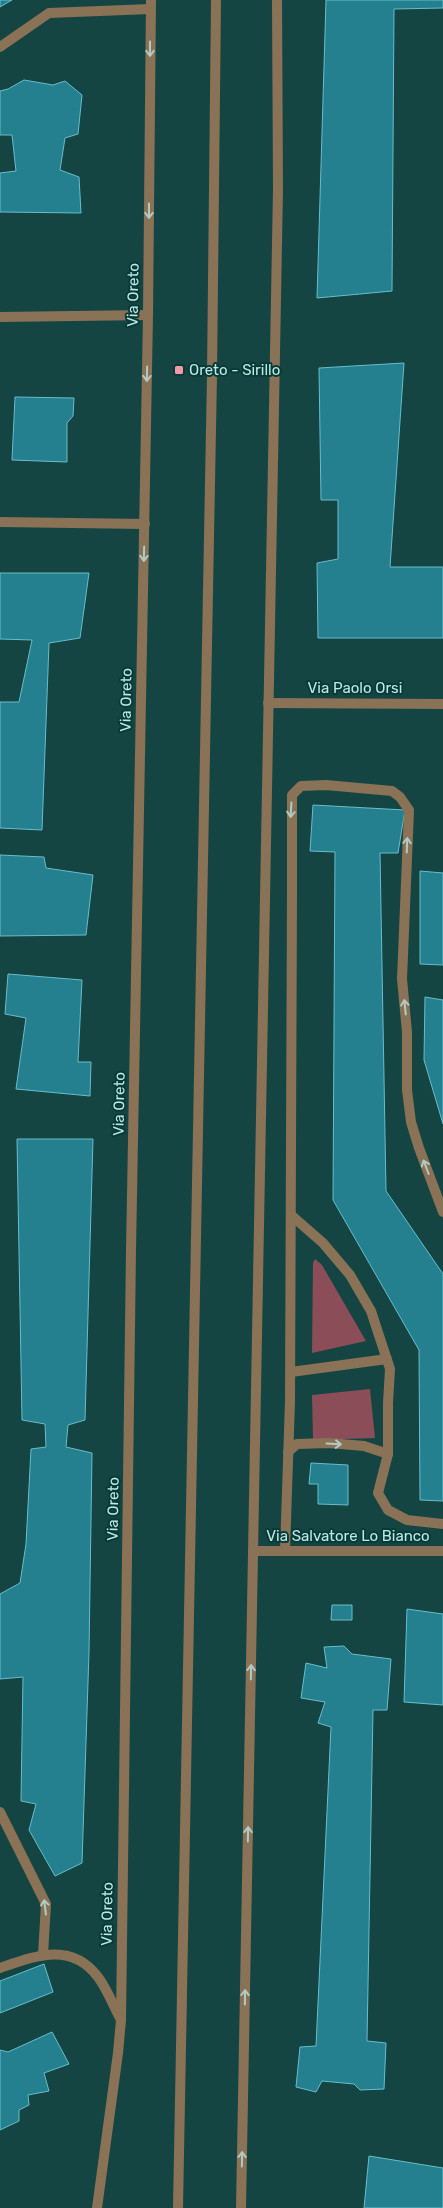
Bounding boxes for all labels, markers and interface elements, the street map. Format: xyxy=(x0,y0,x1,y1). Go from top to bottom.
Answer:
one-way arrow xyxy=(145,40,155,56)
one-way arrow xyxy=(144,202,154,219)
street label: Via Oreto xyxy=(123,263,143,327)
place label: Oreto - Sirillo xyxy=(189,361,280,379)
marker: Oreto - Sirillo xyxy=(173,364,185,376)
one-way arrow xyxy=(143,365,152,381)
one-way arrow xyxy=(139,545,149,561)
street label: Via Oreto xyxy=(116,668,136,732)
street label: Via Paolo Orsi xyxy=(308,679,402,697)
one-way arrow xyxy=(286,802,296,818)
one-way arrow xyxy=(403,837,412,853)
one-way arrow xyxy=(400,999,410,1015)
street label: Via Oreto xyxy=(109,1072,129,1136)
one-way arrow xyxy=(421,1160,430,1175)
one-way arrow xyxy=(326,1439,342,1448)
street label: Via Oreto xyxy=(103,1477,123,1541)
street label: Via Salvatore Lo Bianco xyxy=(266,1527,430,1545)
one-way arrow xyxy=(246,1664,256,1680)
one-way arrow xyxy=(243,1827,253,1843)
street label: Via Oreto xyxy=(97,1882,117,1946)
one-way arrow xyxy=(39,1899,49,1915)
one-way arrow xyxy=(240,1989,250,2006)
one-way arrow xyxy=(237,2152,246,2168)

